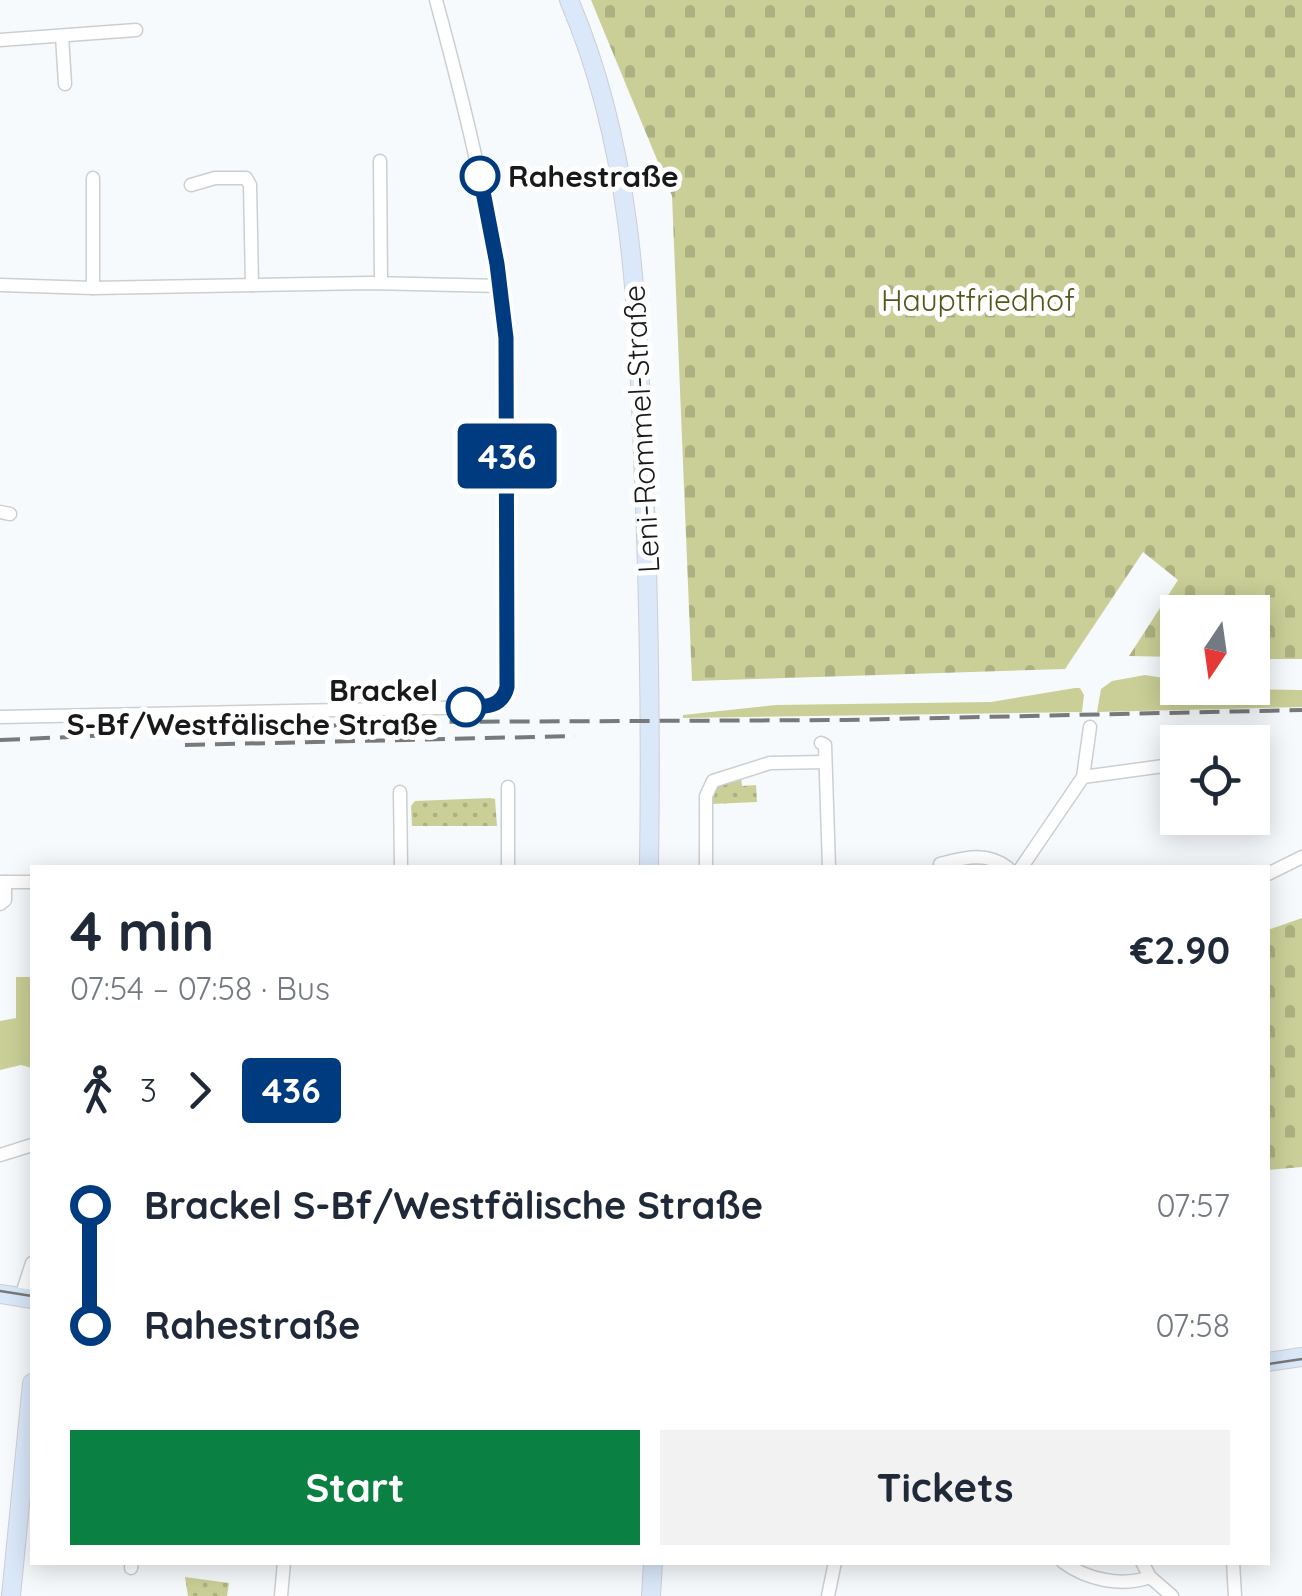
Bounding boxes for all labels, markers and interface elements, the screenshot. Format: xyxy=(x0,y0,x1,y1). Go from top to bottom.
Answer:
marker: Rahestraße xyxy=(461,157,499,195)
place label: Rahestraße xyxy=(508,157,679,195)
park label: Hauptfriedhof xyxy=(881,281,1075,319)
street label: Leni-Rommel-Straße xyxy=(614,284,668,574)
line badge: 436 xyxy=(450,424,564,488)
text: 436 xyxy=(478,434,536,478)
north arrow xyxy=(1160,595,1270,705)
map controls xyxy=(1160,595,1270,835)
place label: Brackel S-Bf/Westfälische Straße xyxy=(67,671,438,743)
marker: Brackel S-Bf/Westfälische Straße xyxy=(447,688,485,726)
button: locate xyxy=(1160,725,1270,835)
text: 4 min xyxy=(70,896,214,965)
text: €2.90 xyxy=(1130,926,1230,974)
text: 07:54 – 07:58 · Bus xyxy=(70,968,330,1008)
icon: walk xyxy=(70,1063,125,1118)
icon: forward xyxy=(172,1063,227,1118)
text: 436 xyxy=(262,1068,321,1112)
text: 3 xyxy=(140,1070,157,1110)
text: Brackel S-Bf/Westfälische Straße xyxy=(144,1181,763,1229)
text: 07:57 xyxy=(1156,1185,1230,1225)
text: Rahestraße xyxy=(144,1301,360,1349)
text: 07:58 xyxy=(1156,1305,1230,1345)
button: Start xyxy=(70,1430,640,1545)
button: Tickets xyxy=(660,1430,1230,1545)

